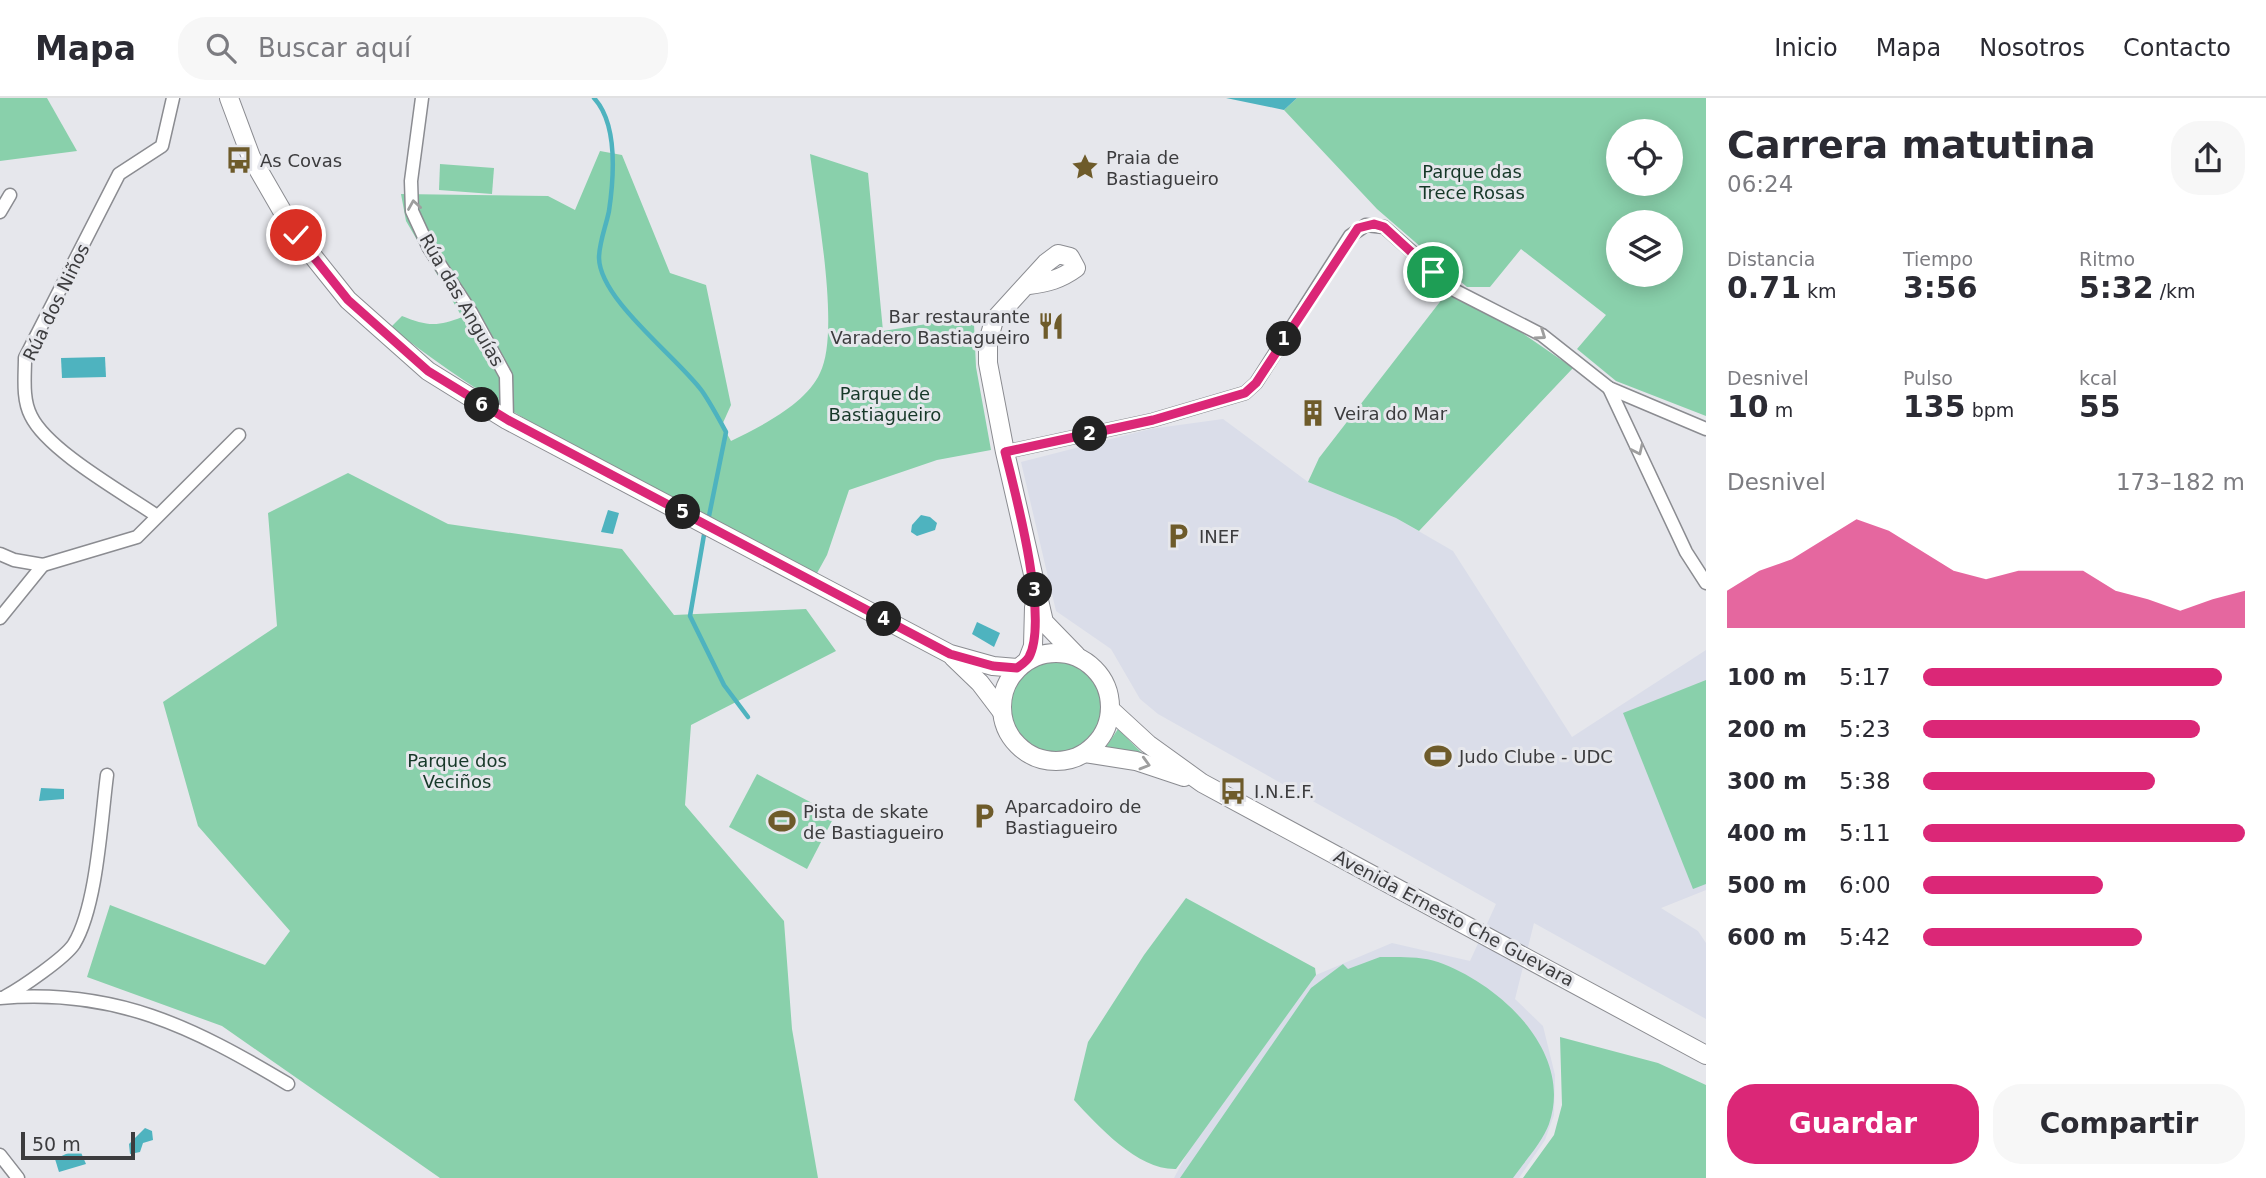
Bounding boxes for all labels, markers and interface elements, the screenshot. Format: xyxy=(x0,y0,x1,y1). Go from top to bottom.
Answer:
search box xyxy=(178,17,668,80)
text: Mapa xyxy=(35,29,136,68)
icon: search xyxy=(202,29,240,67)
text: Buscar aquí xyxy=(258,33,411,63)
text: Inicio xyxy=(1774,34,1838,62)
text: Mapa xyxy=(1876,34,1941,62)
text: Nosotros xyxy=(1979,34,2085,62)
text: Contacto xyxy=(2123,34,2231,62)
map controls xyxy=(1606,119,1683,287)
button: locate xyxy=(1606,119,1683,196)
button: share xyxy=(2171,121,2245,195)
text: Carrera matutina xyxy=(1727,123,2096,167)
bus stop icon: As Covas xyxy=(224,145,254,175)
place label: Praia de Bastiagueiro xyxy=(1106,147,1219,189)
place label: As Covas xyxy=(260,150,342,171)
place icon: Praia de Bastiagueiro xyxy=(1070,152,1100,182)
park label: Parque das Trece Rosas xyxy=(1418,161,1525,203)
text: 06:24 xyxy=(1727,171,1793,197)
one-way arrow xyxy=(406,199,421,211)
pin xyxy=(266,205,326,265)
button: layers xyxy=(1606,210,1683,287)
icon: check xyxy=(277,216,315,254)
street label: Rúa das Anguías xyxy=(416,230,508,370)
street label: Rúa dos Niños xyxy=(19,240,93,364)
pin xyxy=(1403,242,1463,302)
text: Distancia xyxy=(1727,248,1815,270)
text: Tiempo xyxy=(1903,248,1973,270)
text: Ritmo xyxy=(2079,248,2135,270)
icon: arrive xyxy=(1414,253,1452,291)
text: 0.71 xyxy=(1727,270,1801,305)
text: 3:56 xyxy=(1903,270,1978,305)
text: 5:32 xyxy=(2079,270,2154,305)
text: km xyxy=(1801,280,1837,302)
text: /km xyxy=(2154,280,2196,302)
place label: Bar restaurante Varadero Bastiagueiro xyxy=(831,306,1030,348)
restaurant icon: Bar restaurante Varadero Bastiagueiro xyxy=(1036,311,1066,341)
pin: 1 xyxy=(1266,322,1302,356)
text: 1 xyxy=(1277,327,1290,349)
one-way arrow xyxy=(1533,327,1546,339)
text: Desnivel xyxy=(1727,367,1809,389)
text: Pulso xyxy=(1903,367,1953,389)
text: kcal xyxy=(2079,367,2117,389)
park label: Parque de Bastiagueiro xyxy=(829,383,941,425)
pin: 6 xyxy=(464,388,500,422)
text: 10 xyxy=(1727,389,1769,424)
text: 135 xyxy=(1903,389,1966,424)
text: 55 xyxy=(2079,389,2121,424)
text: 6 xyxy=(475,393,488,415)
building icon: Veira do Mar xyxy=(1298,398,1328,428)
text: m xyxy=(1769,399,1793,421)
text: bpm xyxy=(1966,399,2014,421)
place label: Veira do Mar xyxy=(1334,403,1448,424)
pin: 2 xyxy=(1072,416,1108,452)
text: 2 xyxy=(1083,422,1096,444)
one-way arrow xyxy=(1629,443,1643,455)
text: Desnivel xyxy=(1727,469,1826,495)
text: 173–182 m xyxy=(2116,469,2245,495)
pin: 5 xyxy=(666,494,700,530)
text: 5 xyxy=(676,500,689,522)
parking icon: INEF xyxy=(1163,521,1193,551)
place label: INEF xyxy=(1199,526,1240,547)
pin: 3 xyxy=(1018,573,1052,608)
text: 3 xyxy=(1028,578,1041,600)
pin: 4 xyxy=(866,602,902,636)
text: 4 xyxy=(877,607,890,629)
text: 100 m xyxy=(1727,664,1807,690)
text: 5:17 xyxy=(1839,664,1891,690)
text: 200 m xyxy=(1727,716,1807,742)
text: 5:23 xyxy=(1839,716,1891,742)
sports icon: Judo Clube - UDC xyxy=(1423,741,1453,771)
place label: Judo Clube - UDC xyxy=(1458,746,1613,767)
park label: Parque dos Veciños xyxy=(407,750,507,792)
one-way arrow xyxy=(1139,756,1151,771)
text: 300 m xyxy=(1727,768,1807,794)
text: 5:38 xyxy=(1839,768,1891,794)
bus stop icon: I.N.E.F. xyxy=(1218,776,1248,806)
place label: I.N.E.F. xyxy=(1254,781,1315,802)
place label: Aparcadoiro de Bastiagueiro xyxy=(1005,796,1141,838)
place label: Pista de skate de Bastiagueiro xyxy=(803,801,944,843)
parking icon: Aparcadoiro de Bastiagueiro xyxy=(969,801,999,831)
sports icon: Pista de skate de Bastiagueiro xyxy=(767,806,797,836)
text: 400 m xyxy=(1727,820,1807,846)
text: 5:11 xyxy=(1839,820,1891,846)
street label: Avenida Ernesto Che Guevara xyxy=(1330,846,1578,990)
text: 500 m xyxy=(1727,872,1807,898)
text: 6:00 xyxy=(1839,872,1891,898)
text: 600 m xyxy=(1727,924,1807,950)
text: 5:42 xyxy=(1839,924,1891,950)
button: Guardar xyxy=(1727,1084,1979,1164)
button: Compartir xyxy=(1993,1084,2245,1164)
scale bar xyxy=(21,1129,135,1161)
text: 50 m xyxy=(32,1133,81,1155)

